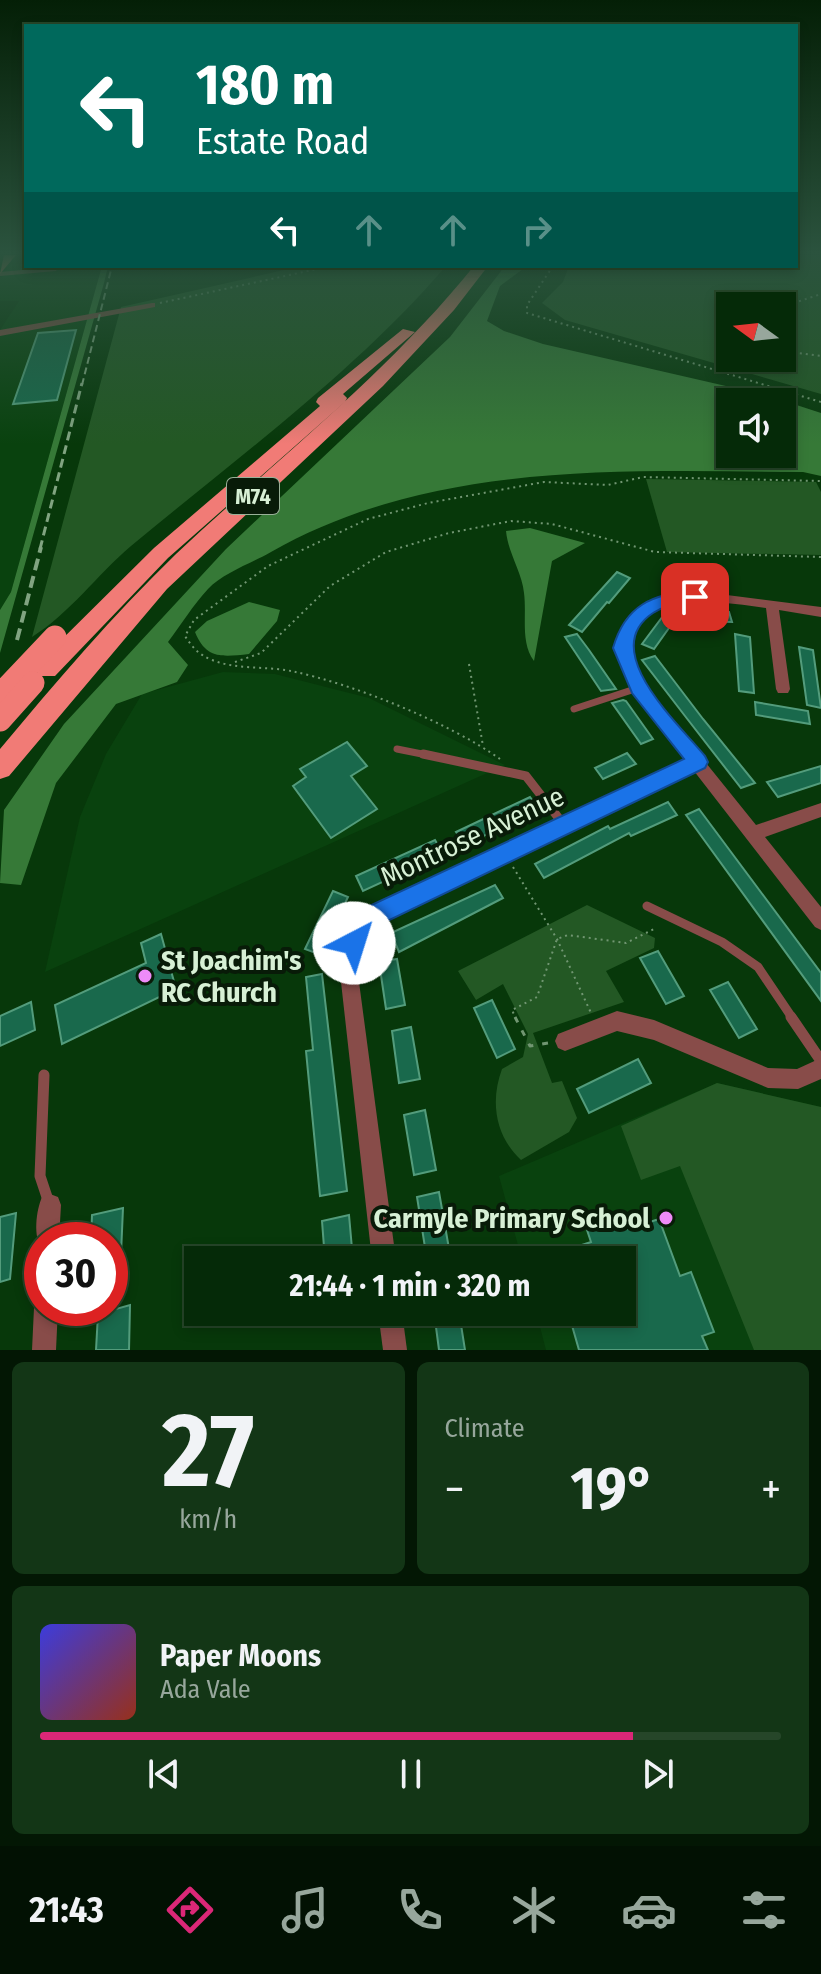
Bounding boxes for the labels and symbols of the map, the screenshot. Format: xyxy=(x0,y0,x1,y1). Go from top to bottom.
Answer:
north arrow xyxy=(716,292,796,372)
road number: M74 xyxy=(227,478,279,514)
pin xyxy=(661,563,729,631)
street label: Montrose Avenue xyxy=(375,779,569,893)
position arrow xyxy=(312,901,396,985)
place label: St Joachim's RC Church xyxy=(161,944,301,1009)
marker: St Joachim's RC Church xyxy=(136,967,154,985)
place label: Carmyle Primary School xyxy=(374,1202,650,1235)
marker: Carmyle Primary School xyxy=(657,1209,675,1227)
speed limit sign: 30 xyxy=(24,1222,128,1326)

